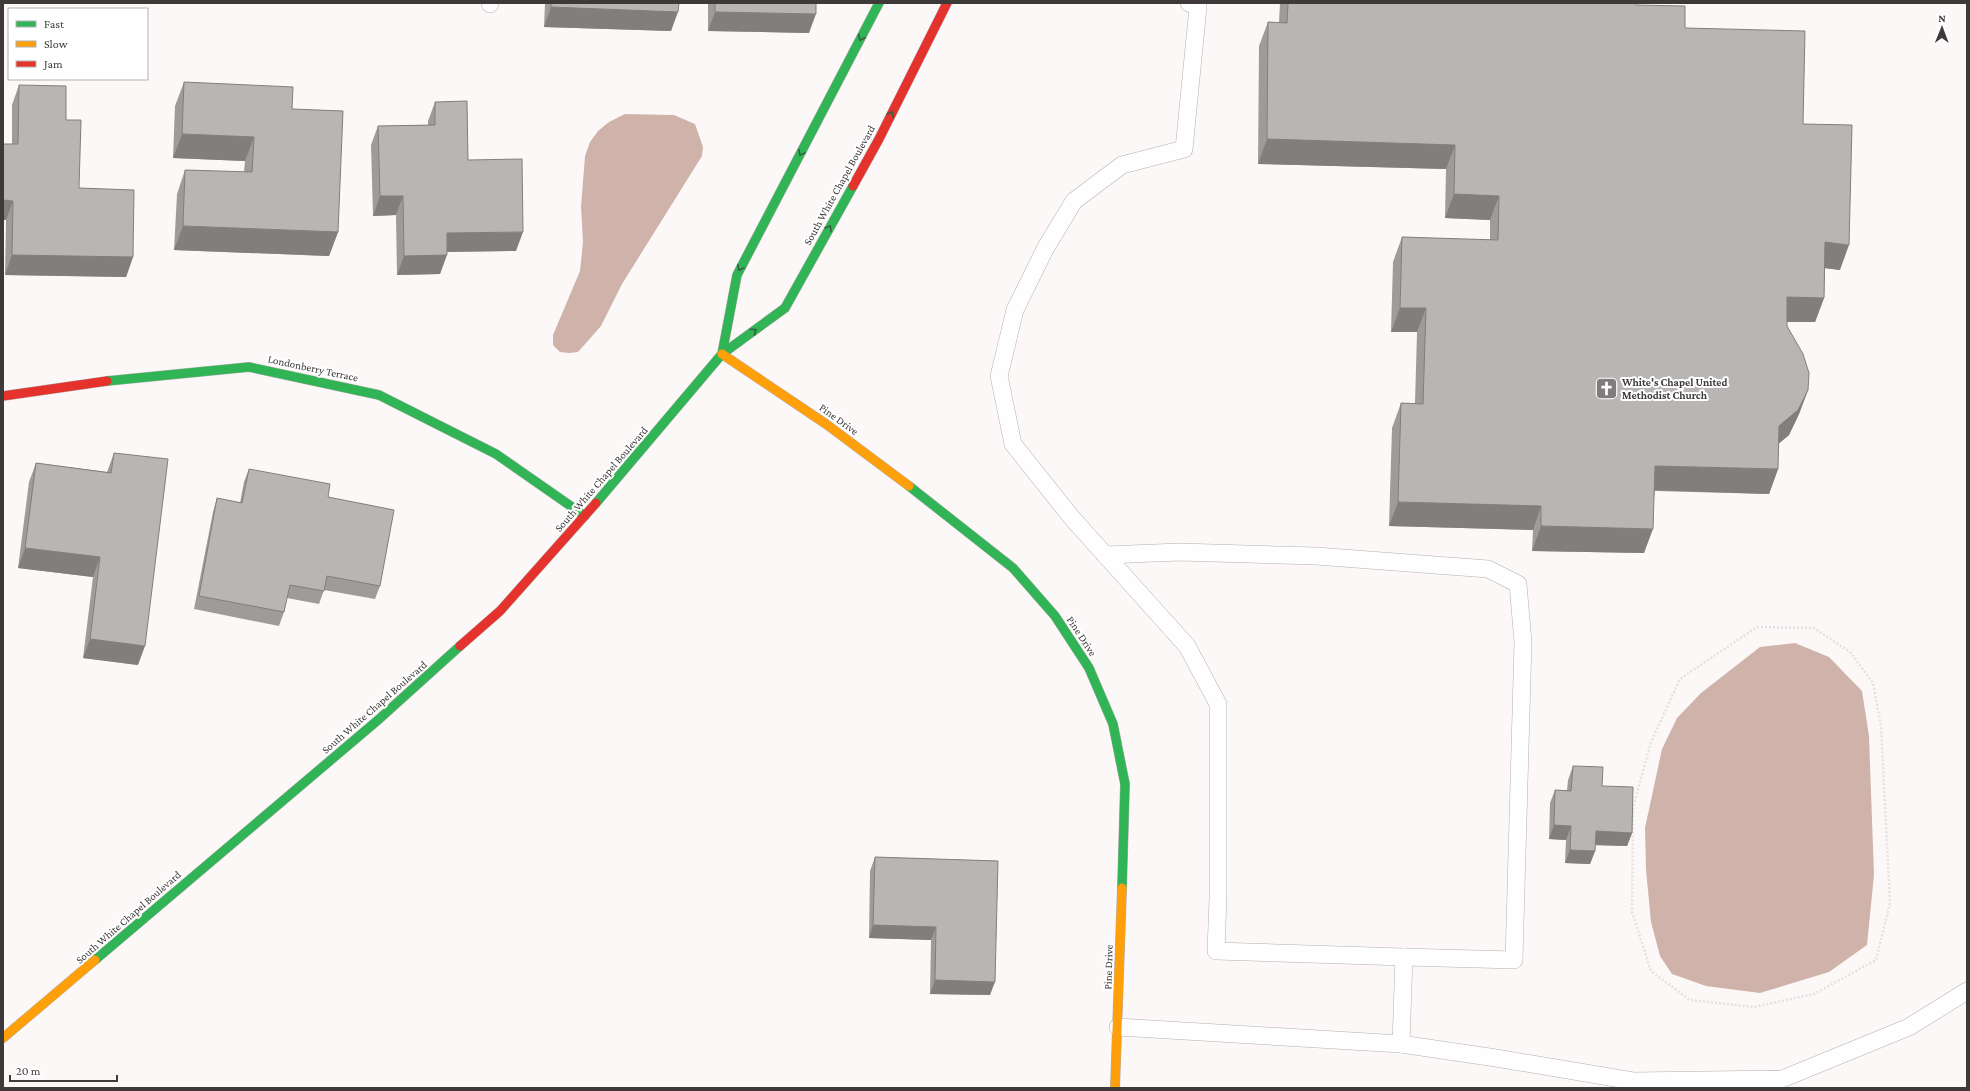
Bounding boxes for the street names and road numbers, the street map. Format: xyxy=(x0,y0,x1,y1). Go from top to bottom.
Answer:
street label: South White Chapel Boulevard xyxy=(801,123,878,247)
street label: Londonberry Terrace xyxy=(267,353,359,384)
street label: Pine Drive xyxy=(817,401,861,437)
street label: South White Chapel Boulevard xyxy=(552,424,651,535)
street label: Pine Drive xyxy=(1065,614,1099,658)
street label: South White Chapel Boulevard xyxy=(319,658,430,757)
street label: South White Chapel Boulevard xyxy=(73,868,184,967)
street label: Pine Drive xyxy=(1101,944,1115,990)

